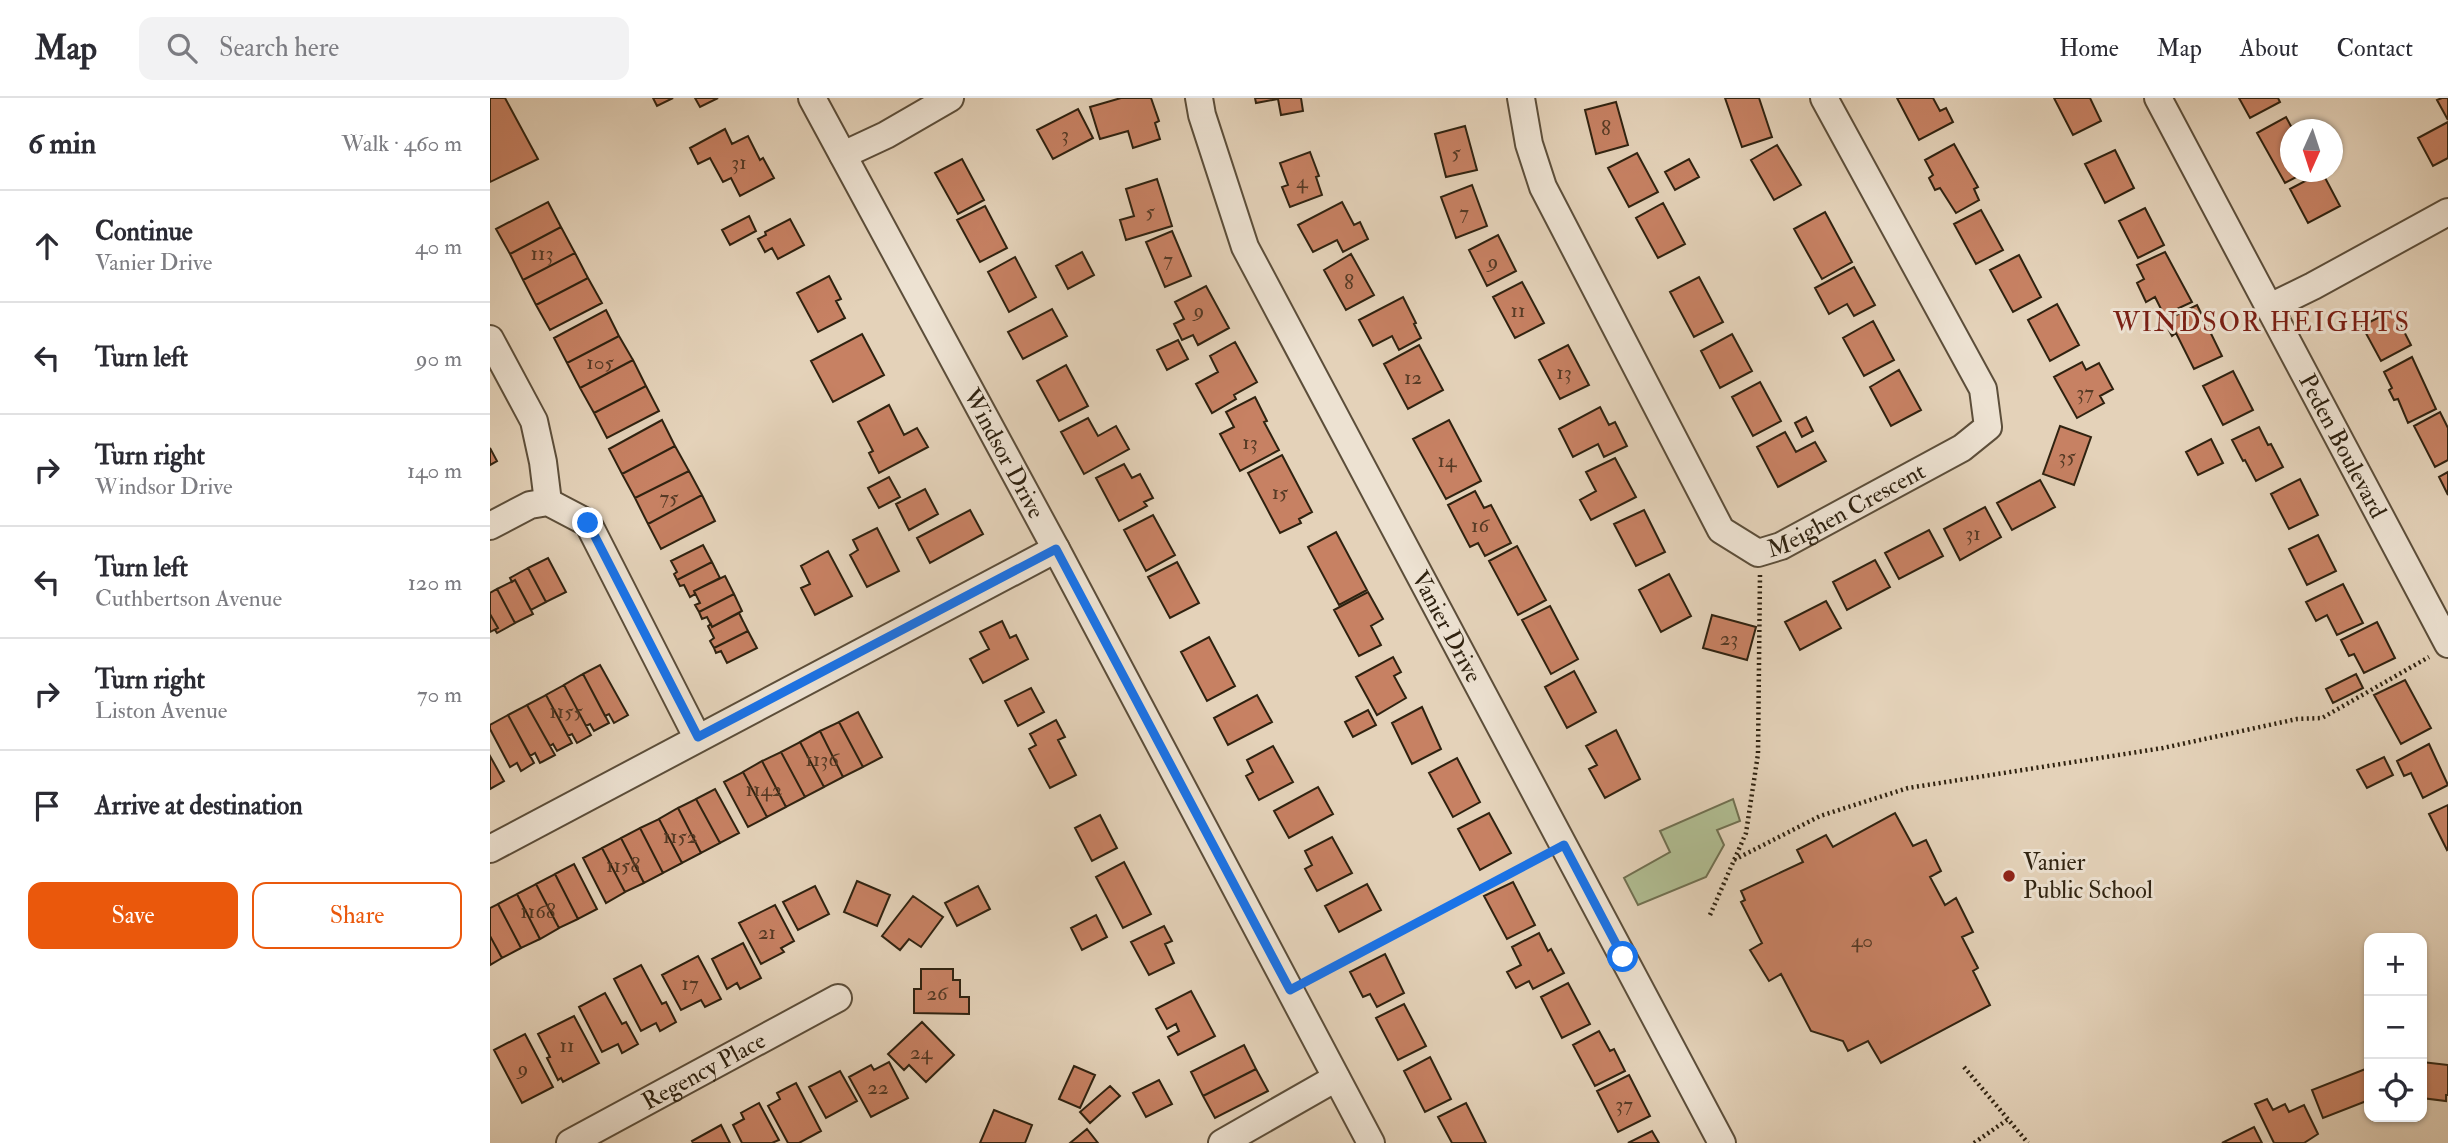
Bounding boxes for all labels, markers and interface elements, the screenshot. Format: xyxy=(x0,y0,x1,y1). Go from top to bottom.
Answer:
search box xyxy=(139,17,629,80)
text: Map xyxy=(35,28,97,69)
icon: search xyxy=(163,29,201,67)
text: Search here xyxy=(219,32,339,64)
text: Home xyxy=(2059,33,2119,64)
text: Map xyxy=(2157,33,2202,64)
text: About xyxy=(2240,33,2299,64)
text: Contact xyxy=(2337,33,2413,64)
house number: 8 xyxy=(1601,115,1611,142)
north arrow xyxy=(2280,119,2343,182)
house number: 3 xyxy=(1061,121,1069,148)
text: 6 min xyxy=(28,125,96,162)
text: Walk · 460 m xyxy=(342,129,462,158)
house number: 5 xyxy=(1451,139,1461,166)
house number: 31 xyxy=(731,149,747,176)
house number: 4 xyxy=(1296,168,1309,195)
house number: 5 xyxy=(1145,198,1155,225)
house number: 7 xyxy=(1459,199,1469,226)
text: Continue xyxy=(95,216,193,248)
icon: ahead xyxy=(28,227,66,265)
text: 40 m xyxy=(415,232,462,261)
house number: 113 xyxy=(530,240,554,267)
house number: 7 xyxy=(1163,246,1173,273)
text: Vanier Drive xyxy=(95,248,212,277)
house number: 9 xyxy=(1486,248,1498,275)
house number: 8 xyxy=(1344,269,1354,296)
house number: 9 xyxy=(1192,297,1204,324)
house number: 11 xyxy=(1511,297,1526,324)
district label: WINDSOR HEIGHTS xyxy=(2112,307,2411,339)
icon: left xyxy=(28,339,66,377)
text: Turn left xyxy=(95,342,188,374)
text: 90 m xyxy=(416,344,462,373)
house number: 105 xyxy=(586,349,614,376)
house number: 13 xyxy=(1556,359,1572,386)
house number: 12 xyxy=(1404,364,1422,391)
street label: Peden Boulevard xyxy=(2292,368,2394,524)
house number: 37 xyxy=(2076,379,2094,406)
street label: Windsor Drive xyxy=(956,382,1052,524)
house number: 13 xyxy=(1242,429,1258,456)
text: Turn right xyxy=(95,440,205,472)
house number: 35 xyxy=(2058,443,2076,470)
house number: 14 xyxy=(1438,447,1458,474)
icon: right xyxy=(28,451,66,489)
street label: Meighen Crescent xyxy=(1763,455,1931,565)
text: 140 m xyxy=(407,456,462,485)
text: Windsor Drive xyxy=(95,472,233,501)
house number: 15 xyxy=(1272,479,1289,506)
house number: 75 xyxy=(660,484,679,511)
route end xyxy=(572,507,603,538)
house number: 16 xyxy=(1471,512,1490,539)
house number: 31 xyxy=(1965,520,1981,547)
text: Turn left xyxy=(95,552,188,584)
icon: left xyxy=(28,563,66,601)
street label: Vanier Drive xyxy=(1405,565,1490,688)
text: 120 m xyxy=(408,568,462,597)
text: Cuthbertson Avenue xyxy=(95,584,282,613)
house number: 23 xyxy=(1720,625,1738,652)
text: Turn right xyxy=(95,664,205,696)
icon: right xyxy=(28,675,66,713)
text: 70 m xyxy=(417,680,462,709)
text: Liston Avenue xyxy=(95,696,227,725)
house number: 1155 xyxy=(549,698,583,725)
house number: 1136 xyxy=(805,746,840,773)
house number: 1142 xyxy=(746,776,782,803)
icon: arrive xyxy=(28,787,66,825)
text: Arrive at destination xyxy=(95,790,303,822)
house number: 1152 xyxy=(663,823,697,850)
place label: Vanier Public School xyxy=(2023,847,2153,906)
house number: 1158 xyxy=(606,852,640,879)
marker: Vanier Public School xyxy=(2001,868,2017,884)
button: Save xyxy=(28,882,238,949)
button: Share xyxy=(252,882,462,949)
house number: 1168 xyxy=(520,898,556,925)
house number: 21 xyxy=(758,919,776,946)
house number: 40 xyxy=(1851,927,1873,954)
map controls xyxy=(2364,933,2427,1122)
button: + xyxy=(2364,933,2427,996)
route start xyxy=(1607,941,1638,972)
house number: 17 xyxy=(681,970,699,997)
house number: 26 xyxy=(926,980,949,1007)
button: − xyxy=(2364,996,2427,1059)
street label: Regency Place xyxy=(636,1025,771,1117)
house number: 11 xyxy=(560,1032,575,1059)
house number: 24 xyxy=(910,1039,934,1066)
house number: 9 xyxy=(516,1055,528,1082)
button: locate xyxy=(2364,1059,2427,1122)
house number: 22 xyxy=(867,1074,889,1101)
house number: 37 xyxy=(1615,1091,1633,1118)

